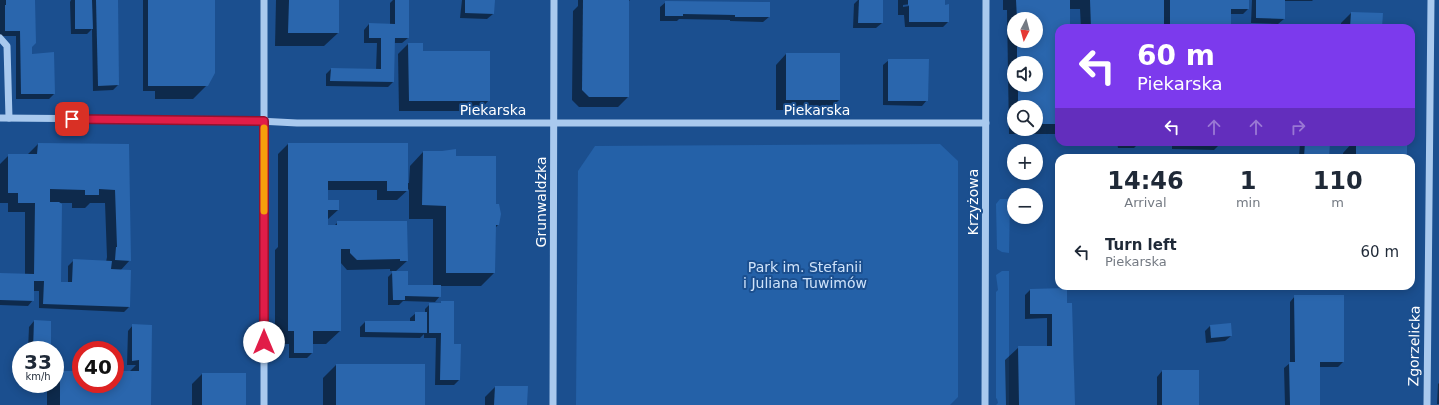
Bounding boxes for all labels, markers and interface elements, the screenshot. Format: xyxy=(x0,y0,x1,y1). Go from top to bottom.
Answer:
north arrow xyxy=(1007,12,1043,48)
map controls xyxy=(1007,12,1043,224)
text: 60 m xyxy=(1137,39,1215,72)
icon: left xyxy=(1071,40,1123,92)
button: sound xyxy=(1007,56,1043,92)
text: Piekarska xyxy=(1137,73,1223,94)
button: search xyxy=(1007,100,1043,136)
pin xyxy=(55,102,89,136)
street label: Piekarska xyxy=(460,102,526,118)
street label: Piekarska xyxy=(784,102,850,118)
icon: arrive xyxy=(61,108,83,130)
icon: left xyxy=(1161,116,1183,138)
icon: ahead xyxy=(1203,116,1225,138)
icon: ahead xyxy=(1245,116,1267,138)
icon: right xyxy=(1287,116,1309,138)
button: + xyxy=(1007,144,1043,180)
street label: Grunwaldzka xyxy=(533,157,549,247)
text: 14:46 xyxy=(1107,167,1184,195)
text: 1 xyxy=(1240,167,1256,195)
text: 110 xyxy=(1313,167,1363,195)
street label: Krzyżowa xyxy=(965,169,981,235)
button: − xyxy=(1007,188,1043,224)
text: Arrival xyxy=(1124,195,1167,210)
text: min xyxy=(1236,195,1260,210)
text: m xyxy=(1331,195,1344,210)
text: Turn left xyxy=(1105,236,1177,254)
icon: left xyxy=(1071,241,1093,263)
text: 60 m xyxy=(1361,243,1399,261)
text: Piekarska xyxy=(1105,254,1167,269)
park label: Park im. Stefanii i Juliana Tuwimów xyxy=(743,259,867,291)
street label: Zgorzelicka xyxy=(1405,306,1423,386)
position arrow xyxy=(243,321,285,363)
speed limit sign: 40 xyxy=(72,341,124,393)
text: 33 xyxy=(24,350,52,374)
text: km/h xyxy=(25,371,51,382)

